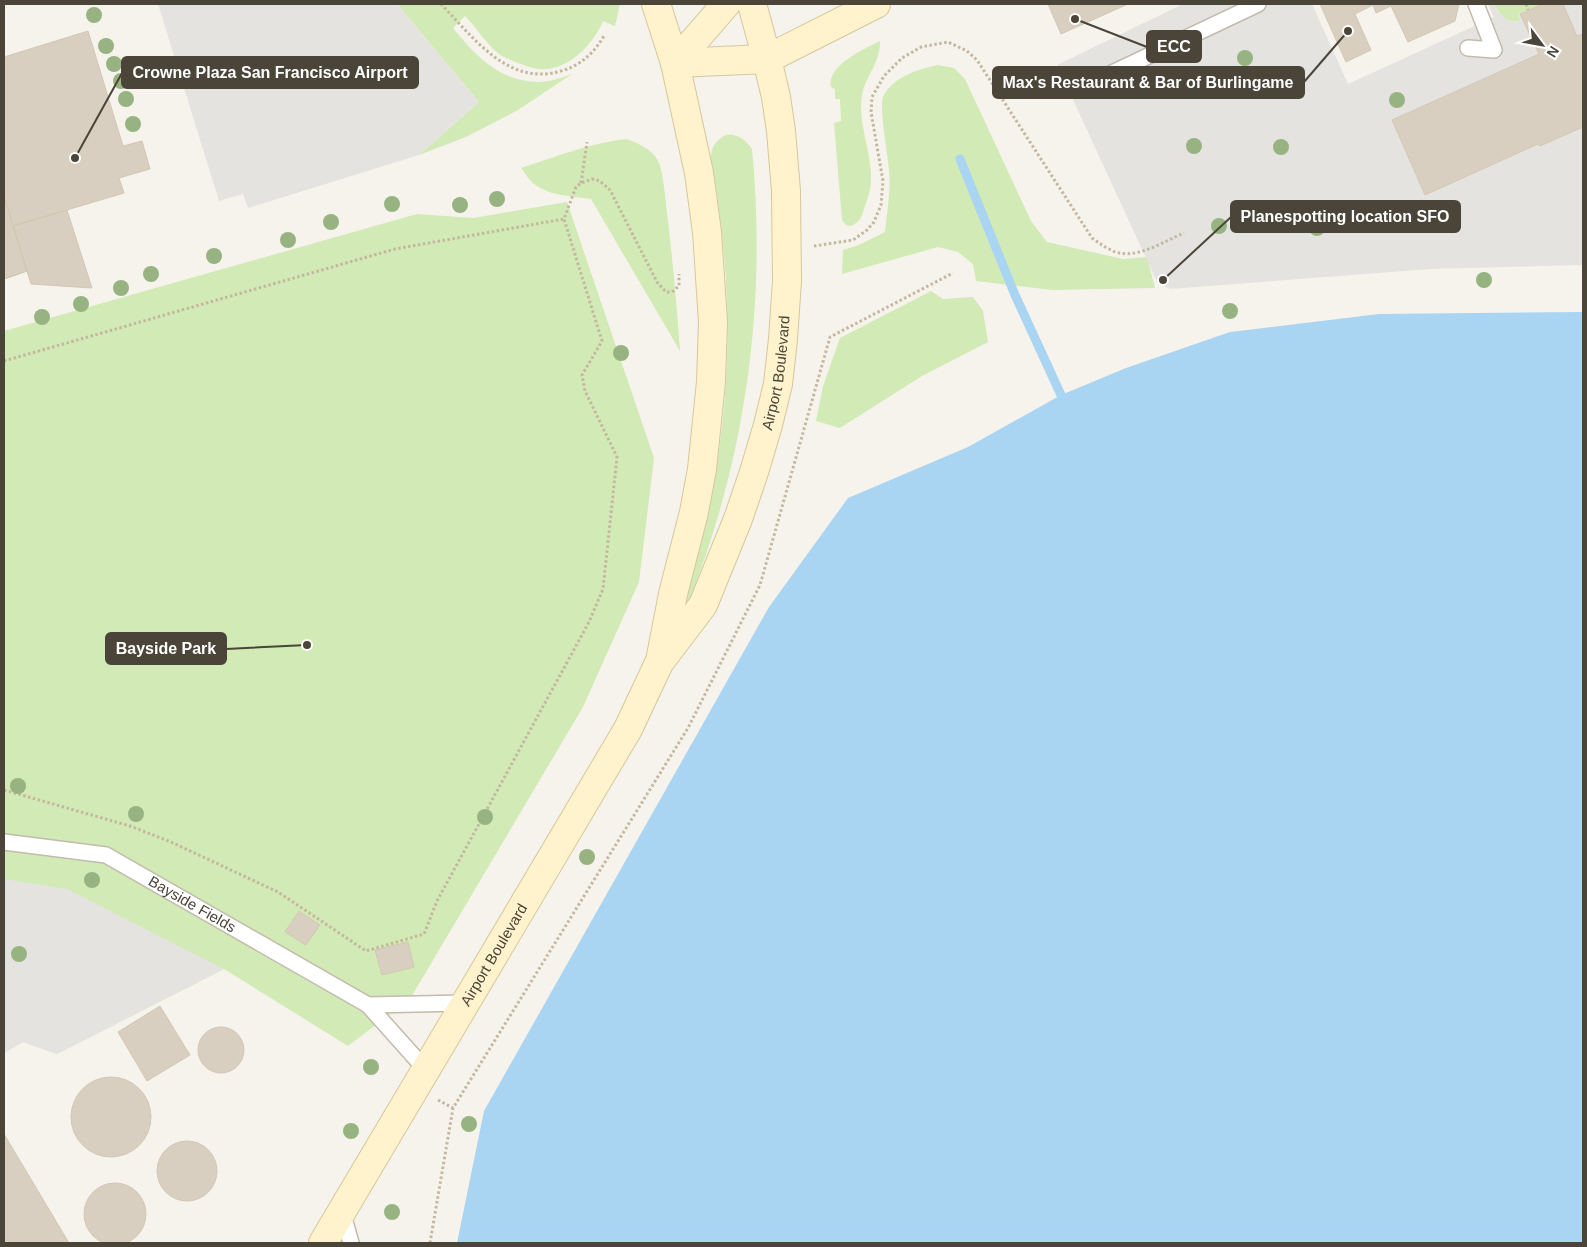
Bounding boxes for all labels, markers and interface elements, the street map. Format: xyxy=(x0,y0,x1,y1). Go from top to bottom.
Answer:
north arrow xyxy=(1517,20,1567,70)
callout: ECC xyxy=(1147,31,1201,62)
text: ECC xyxy=(1157,38,1191,55)
text: N xyxy=(1544,43,1562,60)
callout: Crowne Plaza San Francisco Airport xyxy=(122,57,418,88)
text: Crowne Plaza San Francisco Airport xyxy=(132,64,408,81)
callout: Max's Restaurant & Bar of Burlingame xyxy=(993,67,1304,98)
text: Max's Restaurant & Bar of Burlingame xyxy=(1003,74,1294,91)
callout: Planespotting location SFO xyxy=(1231,201,1460,232)
text: Planespotting location SFO xyxy=(1241,208,1449,225)
street label: Airport Boulevard xyxy=(758,315,793,432)
callout: Bayside Park xyxy=(106,633,226,664)
text: Bayside Park xyxy=(116,640,216,657)
street label: Bayside Fields xyxy=(146,872,239,935)
street label: Airport Boulevard xyxy=(457,900,530,1009)

